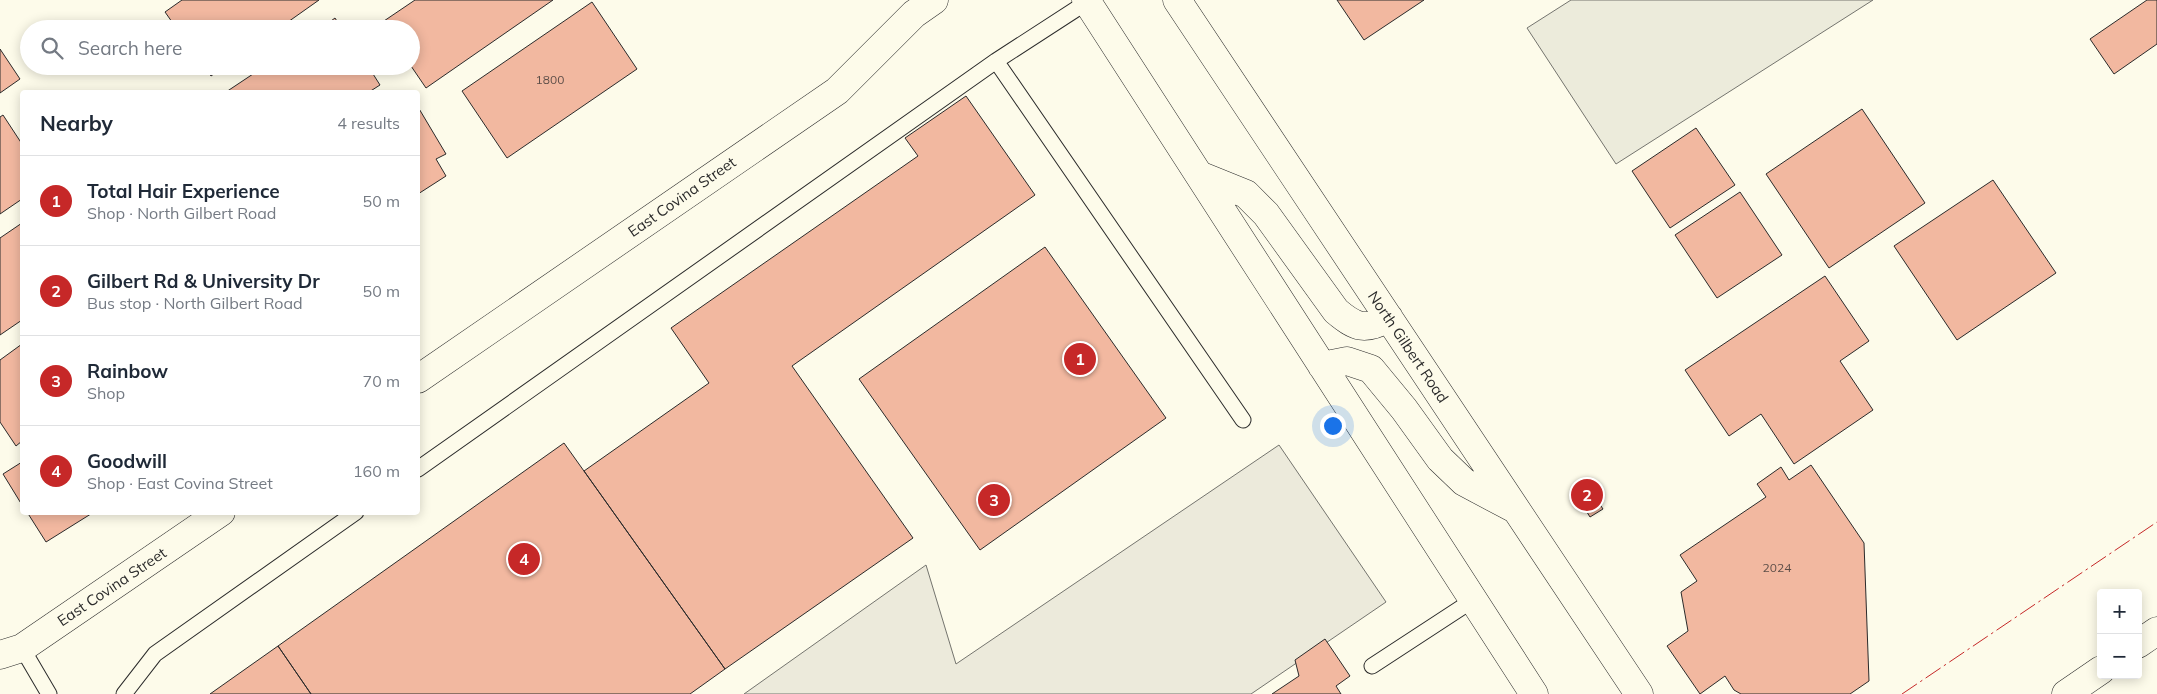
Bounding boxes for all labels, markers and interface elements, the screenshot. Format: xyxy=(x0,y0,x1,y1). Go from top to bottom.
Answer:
search box xyxy=(20,20,420,75)
icon: search xyxy=(38,34,66,62)
text: Search here xyxy=(78,36,182,60)
house number: 1800 xyxy=(536,72,564,87)
text: Nearby xyxy=(40,110,113,136)
text: 4 results xyxy=(337,113,400,133)
street label: East Covina Street xyxy=(624,152,739,241)
text: Total Hair Experience xyxy=(87,179,280,203)
text: 1 xyxy=(51,191,61,211)
text: 50 m xyxy=(363,191,400,211)
text: Shop · North Gilbert Road xyxy=(87,203,276,223)
text: Gilbert Rd & University Dr xyxy=(87,269,320,293)
text: 2 xyxy=(51,281,61,301)
text: 50 m xyxy=(363,281,400,301)
street label: North Gilbert Road xyxy=(1364,287,1453,406)
text: Bus stop · North Gilbert Road xyxy=(87,293,303,313)
pin: 1 xyxy=(1064,340,1096,378)
text: Rainbow xyxy=(87,359,168,383)
text: 3 xyxy=(51,371,61,391)
text: 70 m xyxy=(363,371,400,391)
text: Shop xyxy=(87,383,125,403)
your location xyxy=(1320,413,1346,439)
text: Goodwill xyxy=(87,449,167,473)
text: 4 xyxy=(51,461,61,481)
text: 160 m xyxy=(353,461,400,481)
text: Shop · East Covina Street xyxy=(87,473,273,493)
pin: 2 xyxy=(1571,476,1603,514)
pin: 3 xyxy=(978,481,1010,519)
pin: 4 xyxy=(508,540,540,578)
street label: East Covina Street xyxy=(54,543,170,630)
house number: 2024 xyxy=(1763,560,1791,575)
map controls xyxy=(2097,589,2142,679)
button: + xyxy=(2097,589,2142,634)
button: − xyxy=(2097,634,2142,679)

